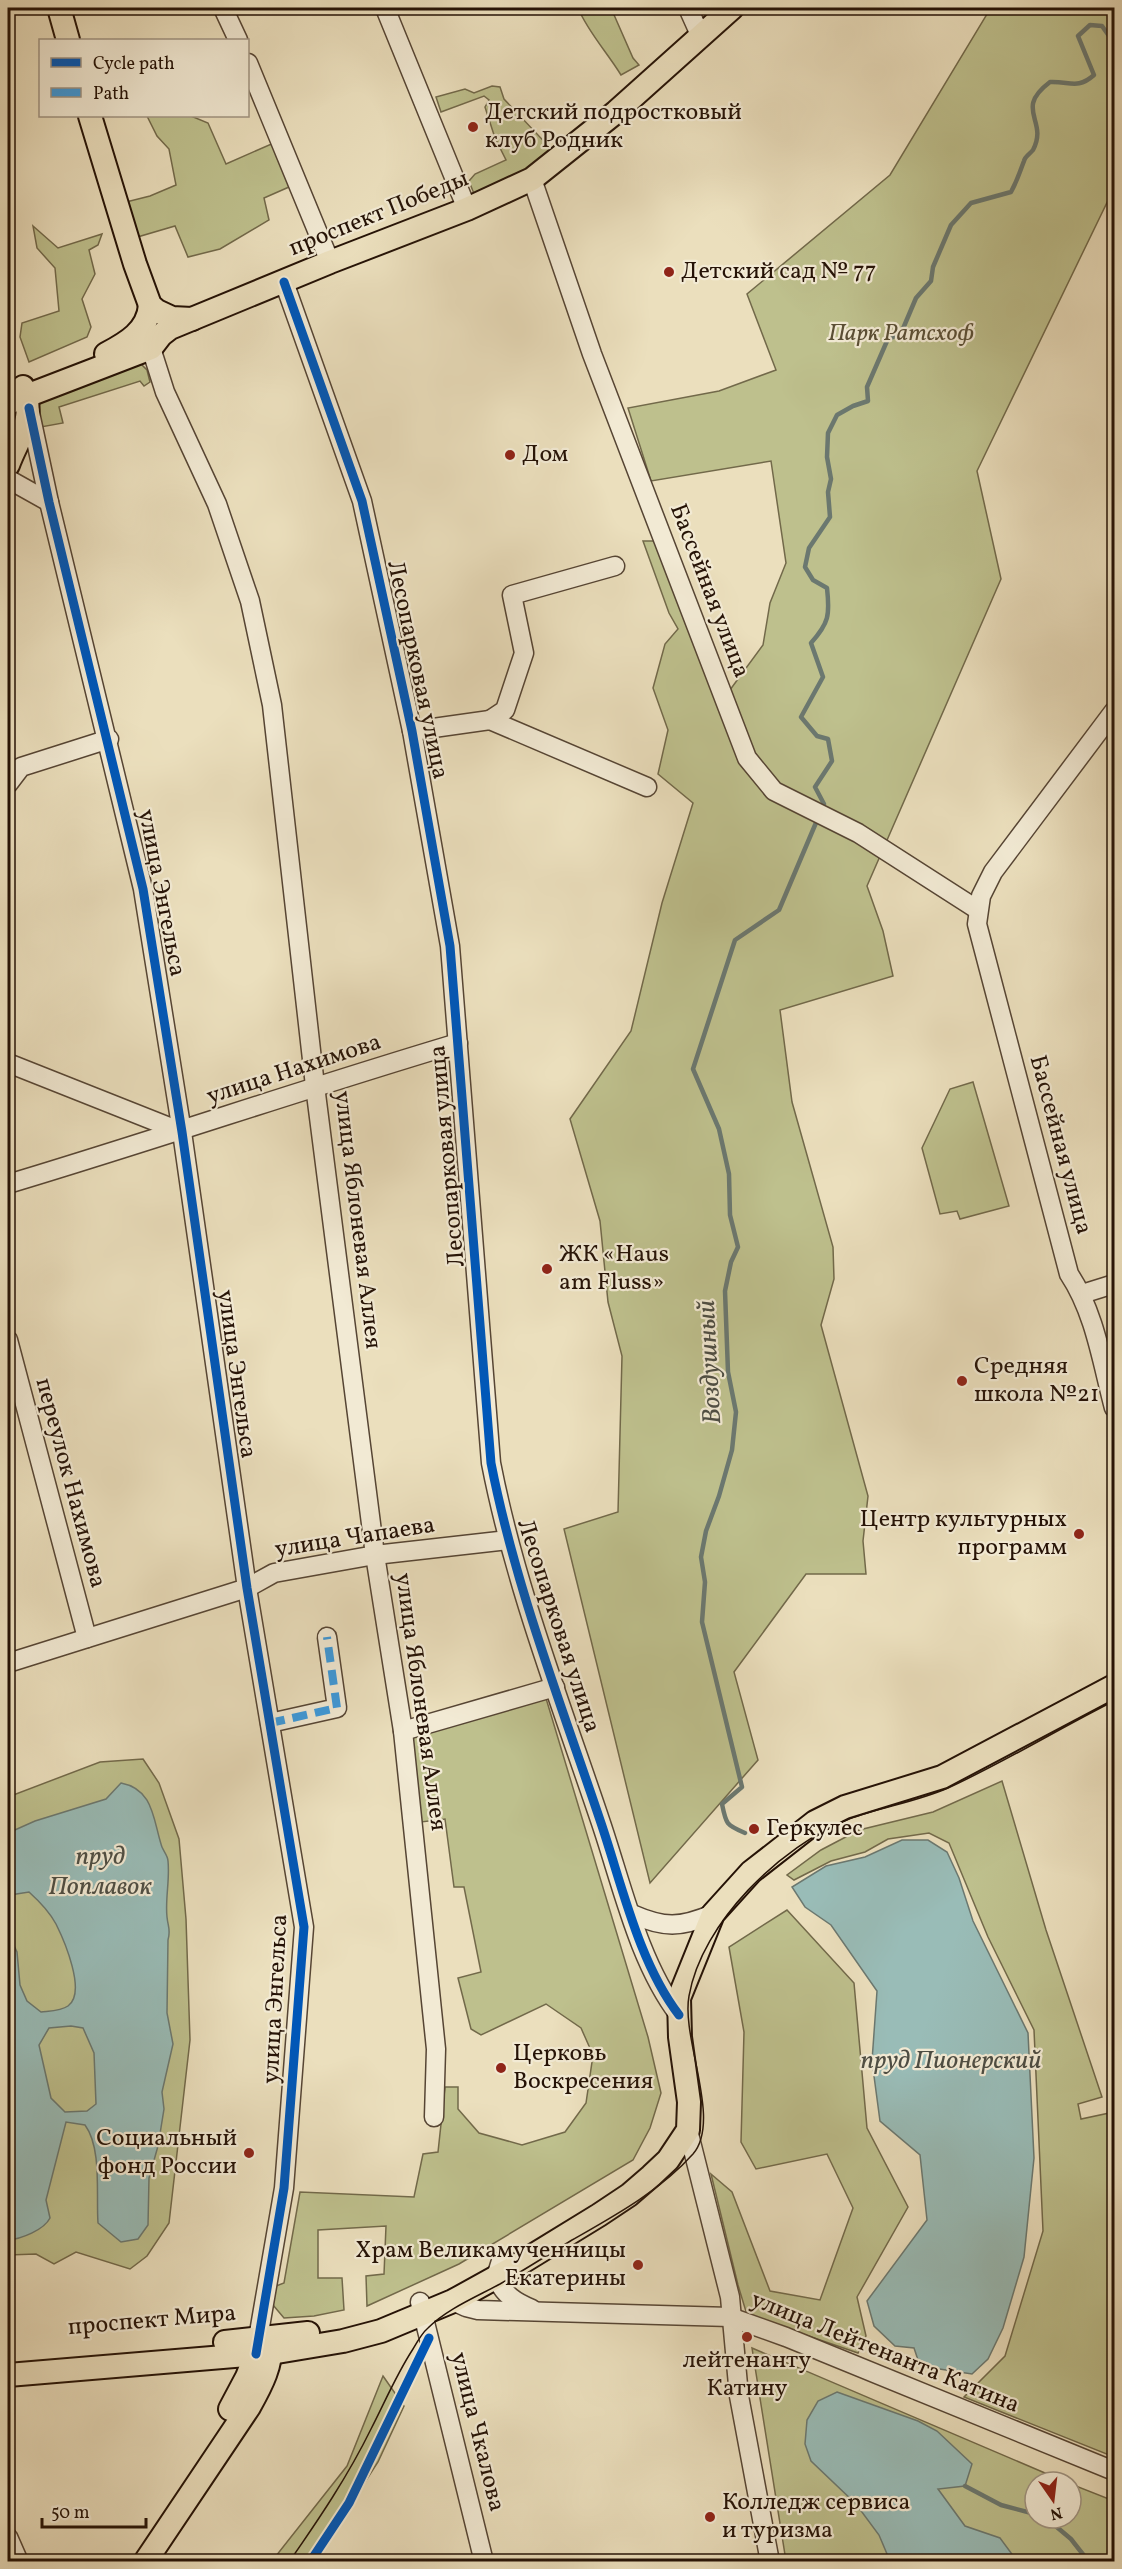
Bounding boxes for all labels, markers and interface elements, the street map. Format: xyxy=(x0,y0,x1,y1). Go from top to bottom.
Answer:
legend xyxy=(39,39,249,117)
text: Cycle path xyxy=(93,52,175,77)
text: Path xyxy=(93,82,129,107)
place label: Детский подростковый клуб Родник xyxy=(485,96,742,158)
marker: Детский подростковый клуб Родник xyxy=(466,120,480,134)
street label: проспект Победы xyxy=(284,162,474,266)
place label: Детский сад № 77 xyxy=(681,255,876,289)
marker: Детский сад № 77 xyxy=(662,265,676,279)
park label: Парк Ратсхоф xyxy=(828,317,974,351)
place label: Дом xyxy=(522,438,568,472)
marker: Дом xyxy=(503,448,517,462)
street label: Бассейная улица xyxy=(660,499,758,683)
street label: Лесопарковая улица xyxy=(377,558,457,782)
street label: улица Энгельса xyxy=(128,806,194,980)
street label: улица Нахимова xyxy=(202,1026,386,1114)
street label: Лесопарковая улица xyxy=(421,1044,475,1268)
street label: Бассейная улица xyxy=(1020,1052,1100,1238)
street label: улица Яблоневая Аллея xyxy=(324,1089,390,1351)
place label: ЖК «Haus am Fluss» xyxy=(559,1238,669,1300)
marker: ЖК «Haus am Fluss» xyxy=(540,1262,554,1276)
street label: улица Энгельса xyxy=(207,1287,265,1461)
water label: Воздушный xyxy=(689,1299,731,1425)
place label: Средняя школа №21 xyxy=(974,1350,1099,1412)
street label: переулок Нахимова xyxy=(26,1374,114,1592)
marker: Средняя школа №21 xyxy=(955,1374,969,1388)
place label: Центр культурных программ xyxy=(860,1503,1067,1565)
street label: улица Чапаева xyxy=(272,1509,438,1567)
street label: Лесопарковая улица xyxy=(507,1515,609,1737)
marker: Центр культурных программ xyxy=(1072,1527,1086,1541)
street label: улица Яблоневая Аллея xyxy=(385,1571,455,1833)
place label: Геркулес xyxy=(766,1812,863,1846)
marker: Геркулес xyxy=(747,1822,761,1836)
water label: пруд Поплавок xyxy=(49,1839,152,1905)
street label: улица Энгельса xyxy=(255,1913,297,2085)
place label: Церковь Воскресения xyxy=(513,2037,653,2099)
water label: пруд Пионерский xyxy=(860,2043,1042,2079)
marker: Церковь Воскресения xyxy=(494,2061,508,2075)
place label: Социальный фонд России xyxy=(96,2122,237,2184)
marker: Социальный фонд России xyxy=(242,2146,256,2160)
place label: Храм Великамученницы Екатерины xyxy=(355,2234,626,2296)
marker: Храм Великамученницы Екатерины xyxy=(631,2258,645,2272)
street label: улица Лейтенанта Катина xyxy=(745,2283,1025,2423)
street label: проспект Мира xyxy=(66,2297,238,2345)
marker: лейтенанту Катину xyxy=(740,2330,754,2344)
place label: лейтенанту Катину xyxy=(683,2344,811,2406)
street label: улица Чкалова xyxy=(441,2349,513,2515)
north arrow xyxy=(1023,2470,1083,2530)
place label: Колледж сервиса и туризма xyxy=(722,2486,910,2548)
scale bar xyxy=(42,2491,146,2529)
text: 50 m xyxy=(51,2501,90,2526)
text: N xyxy=(1047,2501,1064,2525)
marker: Колледж сервиса и туризма xyxy=(703,2510,717,2524)

